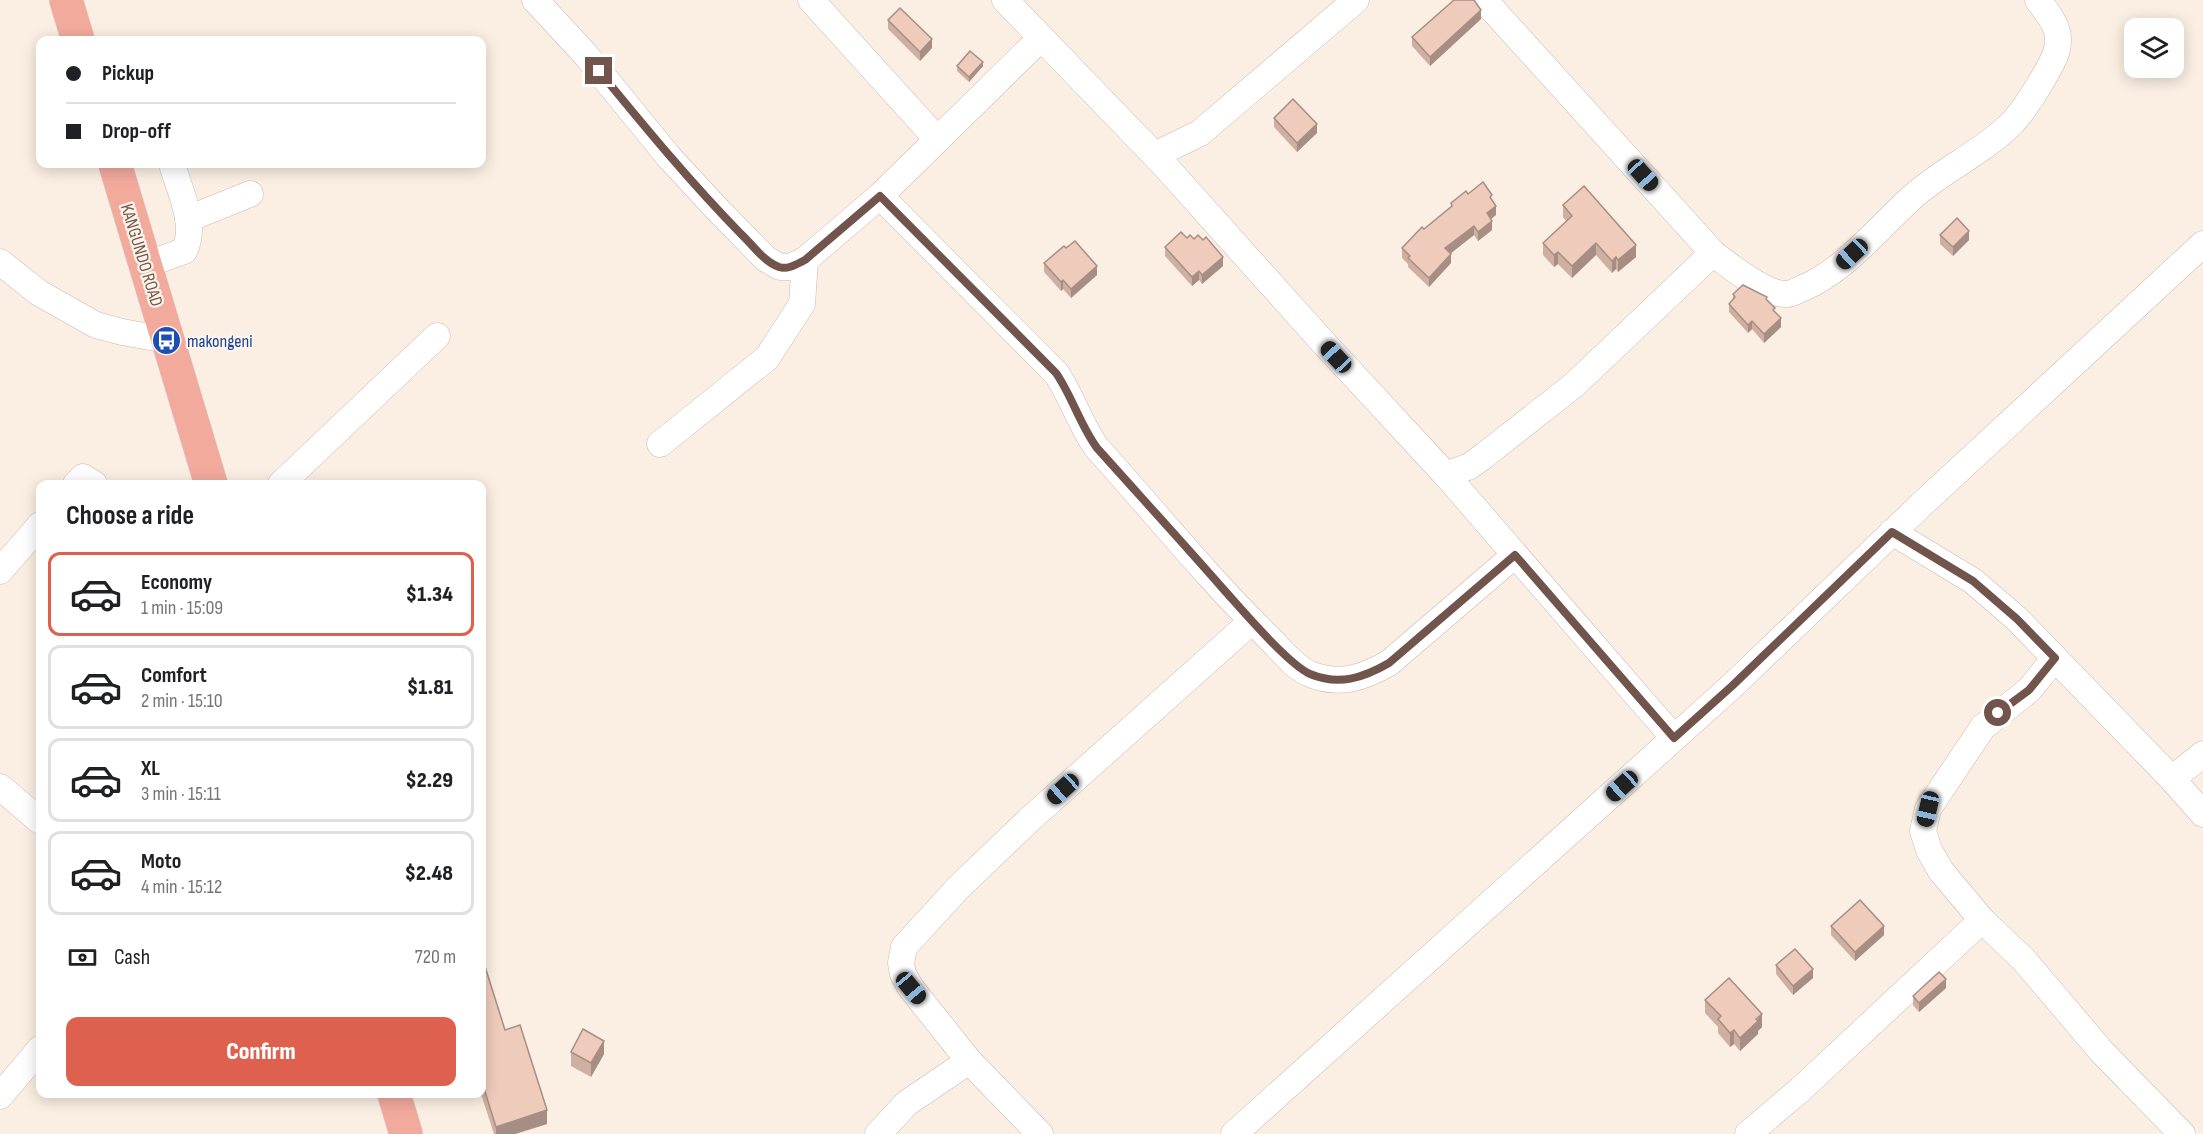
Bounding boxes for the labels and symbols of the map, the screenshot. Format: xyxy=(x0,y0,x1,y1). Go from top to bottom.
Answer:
route end xyxy=(585,57,612,84)
car xyxy=(1624,156,1662,194)
street label: KANGUNDO ROAD xyxy=(116,201,167,309)
car xyxy=(1833,235,1871,273)
bus stop icon: makongeni xyxy=(150,325,182,357)
place label: makongeni xyxy=(187,331,253,352)
car xyxy=(1317,338,1355,376)
route start xyxy=(1984,699,2011,726)
car xyxy=(1603,767,1641,805)
car xyxy=(1044,770,1082,808)
car xyxy=(1915,789,1941,829)
car xyxy=(893,968,929,1008)

